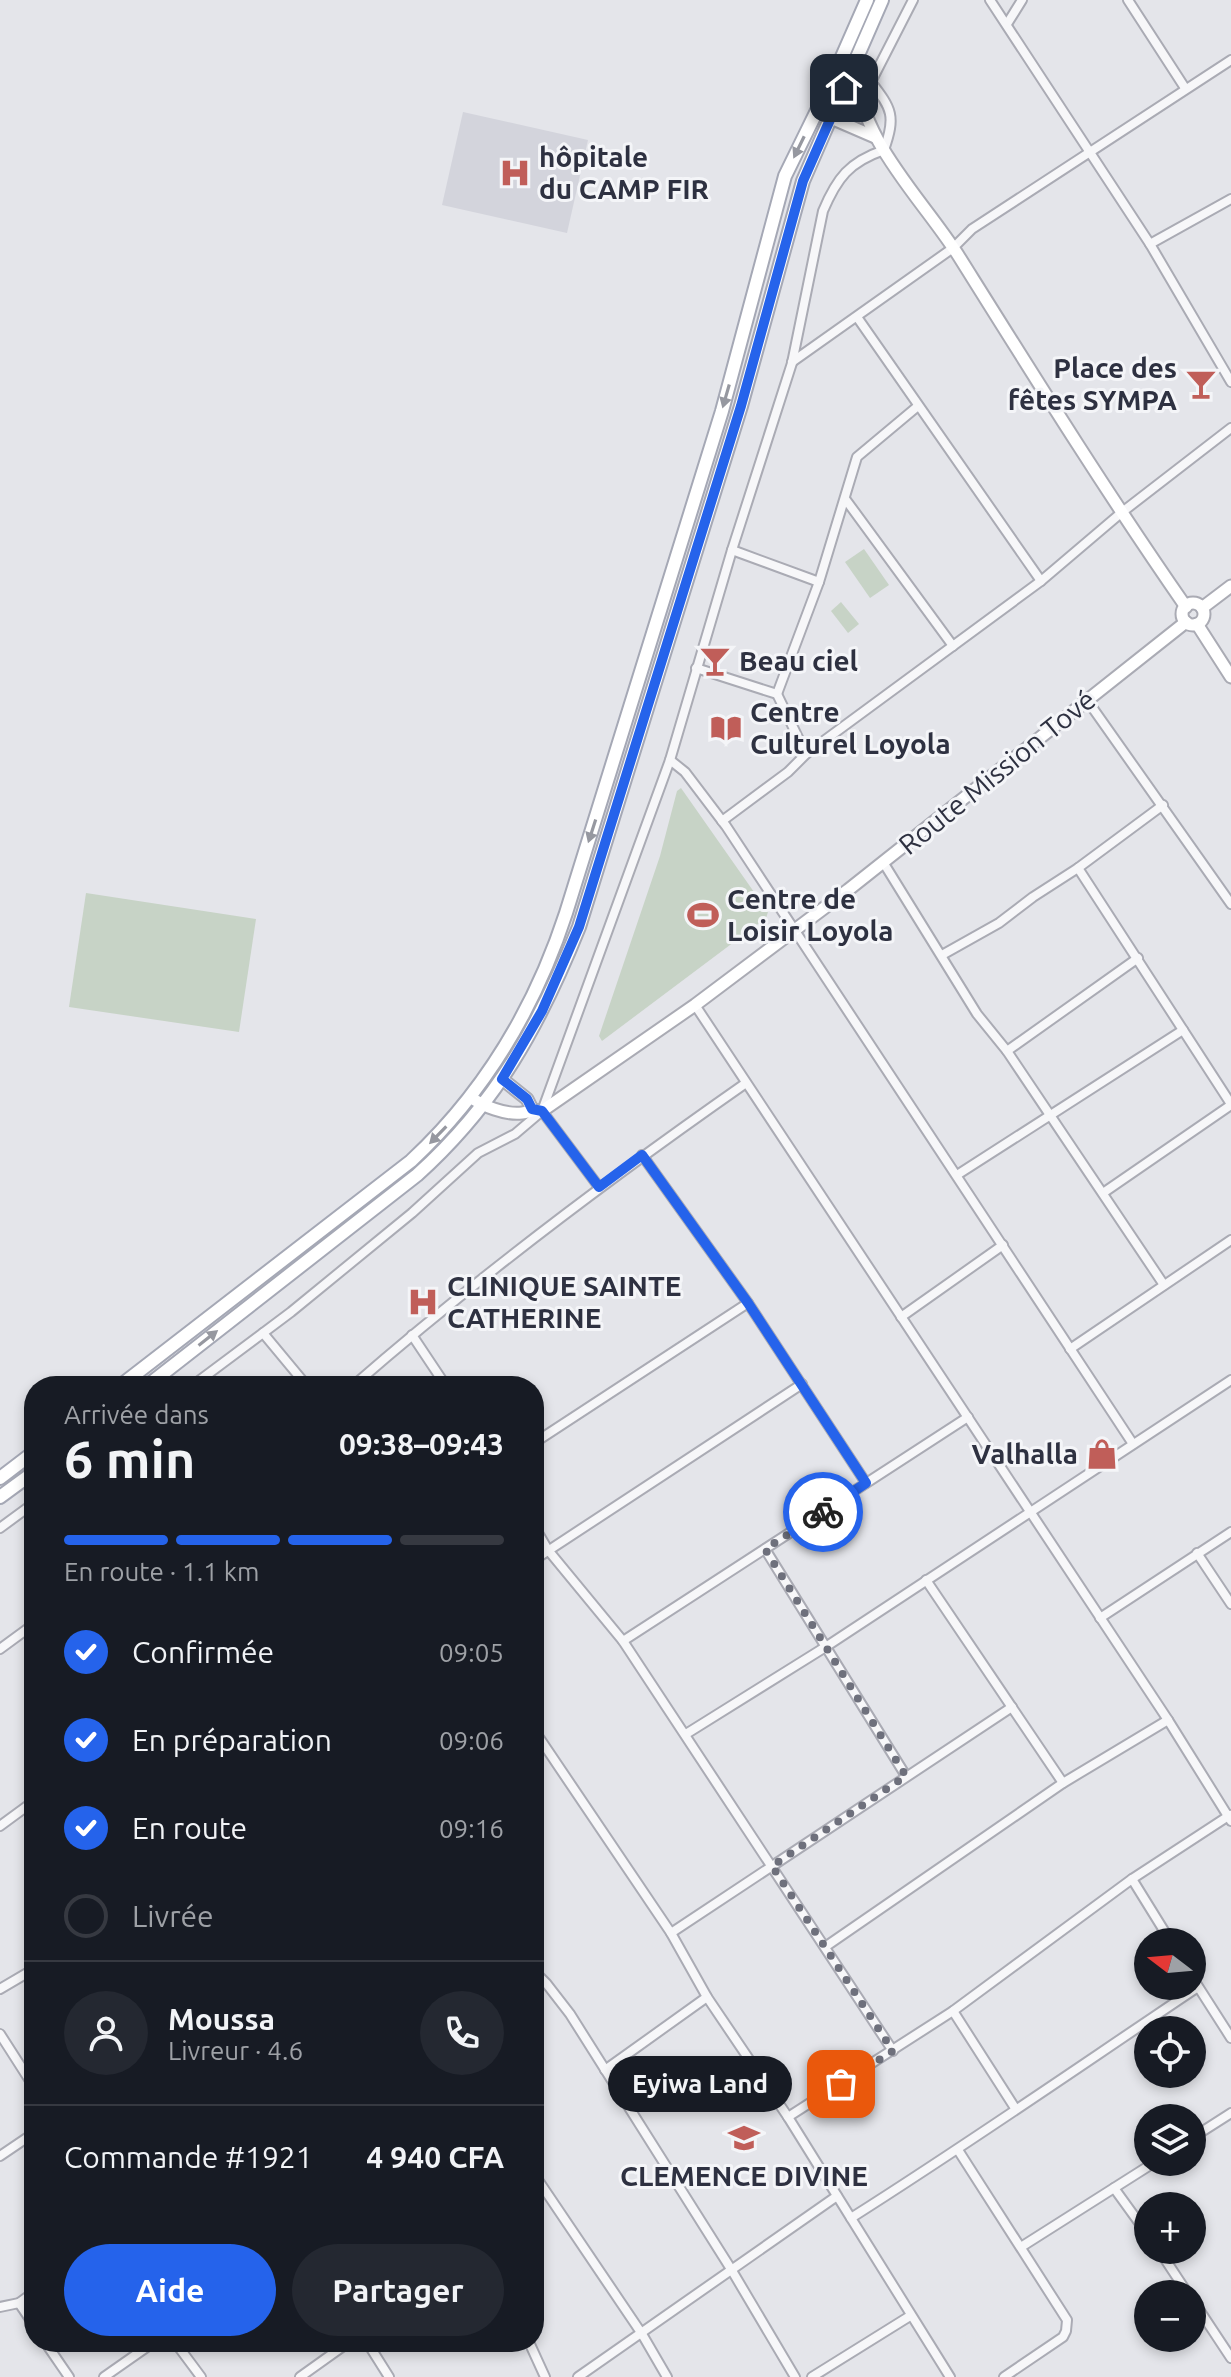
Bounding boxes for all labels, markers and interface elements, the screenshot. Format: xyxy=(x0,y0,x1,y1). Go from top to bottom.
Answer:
pin xyxy=(810,54,878,122)
icon: home xyxy=(822,66,866,110)
one-way arrow xyxy=(792,135,806,158)
place label: hôpitale du CAMP FIR xyxy=(539,141,709,204)
hospital icon: hôpitale du CAMP FIR xyxy=(498,156,532,190)
place label: Place des fêtes SYMPA xyxy=(1008,352,1177,415)
bar icon: Place des fêtes SYMPA xyxy=(1184,367,1218,401)
one-way arrow xyxy=(719,384,732,408)
bar icon: Beau ciel xyxy=(698,644,732,678)
place label: Beau ciel xyxy=(739,645,858,676)
street label: Route Mission Tové xyxy=(892,683,1101,860)
place label: Centre Culturel Loyola xyxy=(750,696,951,759)
library icon: Centre Culturel Loyola xyxy=(709,711,743,745)
one-way arrow xyxy=(585,820,597,844)
place label: Centre de Loisir Loyola xyxy=(727,883,894,946)
sports icon: Centre de Loisir Loyola xyxy=(686,898,720,932)
one-way arrow xyxy=(429,1125,447,1144)
place label: CLINIQUE SAINTE CATHERINE xyxy=(447,1270,681,1333)
hospital icon: CLINIQUE SAINTE CATHERINE xyxy=(406,1285,440,1319)
one-way arrow xyxy=(198,1330,218,1346)
text: Arrivée dans xyxy=(64,1400,209,1429)
text: 09:38–09:43 xyxy=(339,1427,504,1461)
text: 6 min xyxy=(64,1430,195,1488)
shop icon: Valhalla xyxy=(1085,1437,1119,1471)
place label: Valhalla xyxy=(972,1438,1078,1469)
courier xyxy=(783,1472,863,1552)
icon: bike xyxy=(801,1490,845,1534)
text: En route · 1.1 km xyxy=(64,1557,259,1586)
icon: check xyxy=(64,1630,108,1674)
text: Confirmée xyxy=(132,1635,274,1669)
text: 09:05 xyxy=(439,1638,504,1667)
icon: check xyxy=(64,1718,108,1762)
text: En préparation xyxy=(132,1723,332,1757)
text: 09:06 xyxy=(439,1726,504,1755)
icon: check xyxy=(64,1806,108,1850)
text: En route xyxy=(132,1811,247,1845)
text: 09:16 xyxy=(439,1814,504,1843)
text: Livrée xyxy=(132,1899,214,1933)
north arrow xyxy=(1134,1928,1206,2000)
map controls xyxy=(1134,1928,1206,2352)
button: person xyxy=(64,1991,148,2075)
button: phone xyxy=(420,1991,504,2075)
text: Moussa xyxy=(168,2002,275,2036)
button: locate xyxy=(1134,2016,1206,2088)
text: Livreur · 4.6 xyxy=(168,2036,303,2065)
pin xyxy=(807,2050,875,2118)
callout: Eyiwa Land xyxy=(609,2056,793,2112)
icon: bag xyxy=(819,2062,863,2106)
text: Eyiwa Land xyxy=(632,2069,768,2098)
button: layers xyxy=(1134,2104,1206,2176)
school or university icon: CLEMENCE DIVINE xyxy=(727,2121,761,2155)
text: Commande #1921 xyxy=(64,2140,313,2174)
text: 4 940 CFA xyxy=(366,2140,504,2174)
place label: CLEMENCE DIVINE xyxy=(620,2160,868,2191)
button: + xyxy=(1134,2192,1206,2264)
button: Aide xyxy=(64,2244,276,2336)
button: Partager xyxy=(292,2244,504,2336)
button: − xyxy=(1134,2280,1206,2352)

